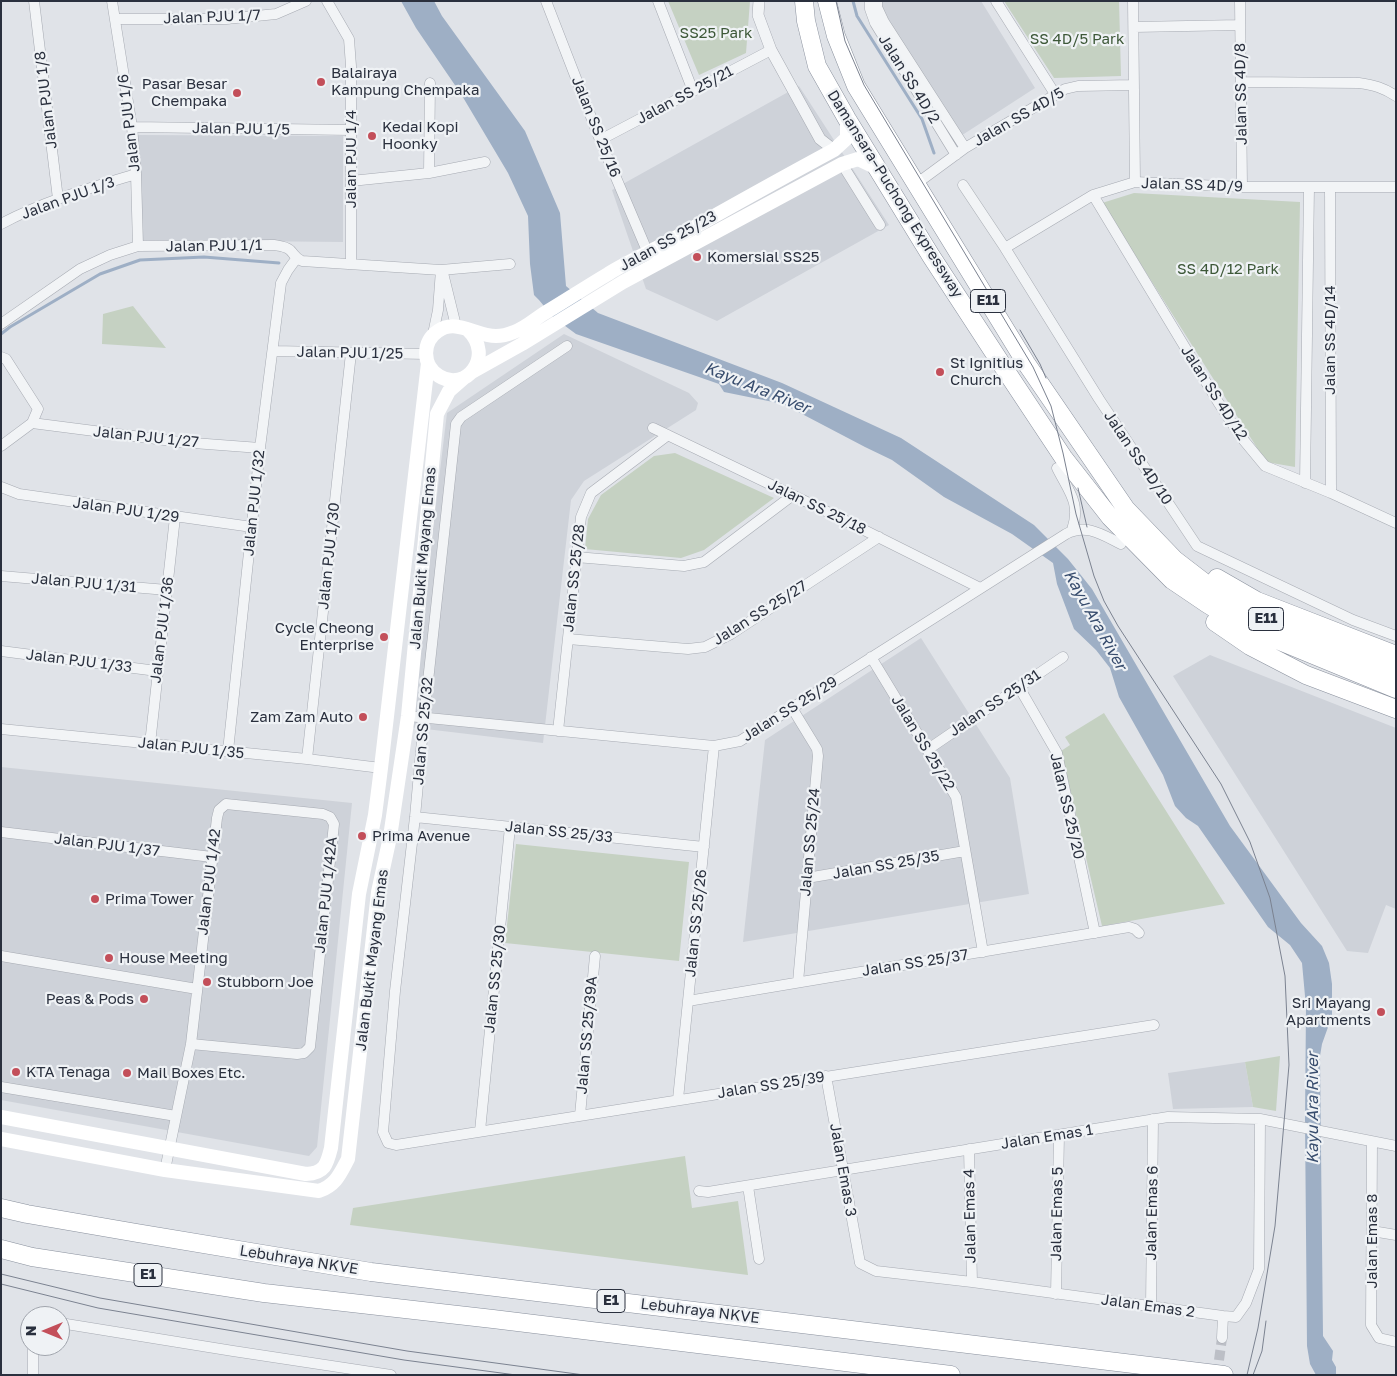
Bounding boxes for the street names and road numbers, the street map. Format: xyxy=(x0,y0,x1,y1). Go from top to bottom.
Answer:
street label: Jalan PJU 1/7 xyxy=(163,6,261,28)
street label: Jalan SS 4D/2 xyxy=(874,31,944,127)
street label: Jalan SS 4D/8 xyxy=(1231,43,1251,145)
street label: Jalan PJU 1/8 xyxy=(31,50,61,150)
street label: Jalan SS 25/21 xyxy=(634,62,736,128)
street label: Jalan PJU 1/6 xyxy=(114,73,144,173)
street label: Jalan SS 25/16 xyxy=(568,74,624,180)
street label: Jalan SS 4D/5 xyxy=(971,84,1067,150)
street label: Damansara–Puchong Expressway xyxy=(823,87,967,301)
street label: Jalan PJU 1/4 xyxy=(342,110,360,208)
street label: Jalan PJU 1/5 xyxy=(192,119,290,139)
street label: Jalan PJU 1/3 xyxy=(19,173,117,223)
street label: Jalan SS 4D/9 xyxy=(1141,174,1243,196)
street label: Jalan SS 25/23 xyxy=(616,207,720,275)
street label: Jalan PJU 1/1 xyxy=(166,236,262,256)
street label: Jalan SS 4D/14 xyxy=(1321,285,1339,395)
road number: E11 xyxy=(970,290,1006,312)
street label: Jalan SS 4D/12 xyxy=(1177,342,1251,444)
street label: Jalan PJU 1/25 xyxy=(296,343,404,363)
street label: Jalan SS 4D/10 xyxy=(1100,408,1176,508)
street label: Jalan PJU 1/27 xyxy=(92,423,200,451)
street label: Jalan PJU 1/32 xyxy=(239,449,269,557)
street label: Jalan Bukit Mayang Emas xyxy=(406,466,440,650)
street label: Jalan SS 25/18 xyxy=(765,475,869,539)
street label: Jalan PJU 1/29 xyxy=(72,494,180,526)
street label: Jalan PJU 1/30 xyxy=(314,502,344,610)
street label: Jalan SS 25/28 xyxy=(559,523,589,633)
street label: Jalan PJU 1/31 xyxy=(31,569,137,597)
street label: Jalan PJU 1/36 xyxy=(147,576,177,684)
street label: Jalan SS 25/27 xyxy=(710,577,810,649)
road number: E11 xyxy=(1248,608,1284,630)
street label: Jalan PJU 1/33 xyxy=(25,646,133,676)
street label: Jalan SS 25/31 xyxy=(946,666,1044,740)
street label: Jalan SS 25/29 xyxy=(739,673,841,745)
street label: Jalan SS 25/32 xyxy=(409,676,437,786)
street label: Jalan SS 25/22 xyxy=(887,692,959,794)
street label: Jalan PJU 1/35 xyxy=(137,733,245,763)
street label: Jalan SS 25/20 xyxy=(1046,751,1088,861)
street label: Jalan SS 25/24 xyxy=(796,787,824,897)
street label: Jalan SS 25/33 xyxy=(504,817,614,847)
street label: Jalan PJU 1/42 xyxy=(194,828,224,936)
street label: Jalan PJU 1/37 xyxy=(53,830,161,860)
street label: Jalan PJU 1/42A xyxy=(311,836,341,954)
street label: Jalan SS 25/35 xyxy=(831,847,941,883)
street label: Jalan Bukit Mayang Emas xyxy=(352,868,392,1052)
street label: Jalan SS 25/26 xyxy=(681,868,711,978)
street label: Jalan SS 25/30 xyxy=(480,924,510,1034)
street label: Jalan SS 25/37 xyxy=(861,946,969,980)
street label: Jalan SS 25/39A xyxy=(573,975,601,1095)
street label: Jalan SS 25/39 xyxy=(716,1068,826,1102)
street label: Jalan Emas 1 xyxy=(1000,1121,1094,1153)
street label: Jalan Emas 3 xyxy=(826,1122,860,1218)
street label: Jalan Emas 6 xyxy=(1142,1165,1162,1261)
street label: Jalan Emas 5 xyxy=(1047,1167,1067,1261)
street label: Jalan Emas 4 xyxy=(960,1168,980,1264)
street label: Jalan Emas 8 xyxy=(1363,1194,1381,1288)
street label: Lebuhraya NKVE xyxy=(238,1242,360,1278)
road number: E1 xyxy=(134,1264,162,1286)
road number: E1 xyxy=(597,1290,625,1312)
street label: Jalan Emas 2 xyxy=(1100,1291,1196,1321)
street label: Lebuhraya NKVE xyxy=(639,1295,761,1327)

